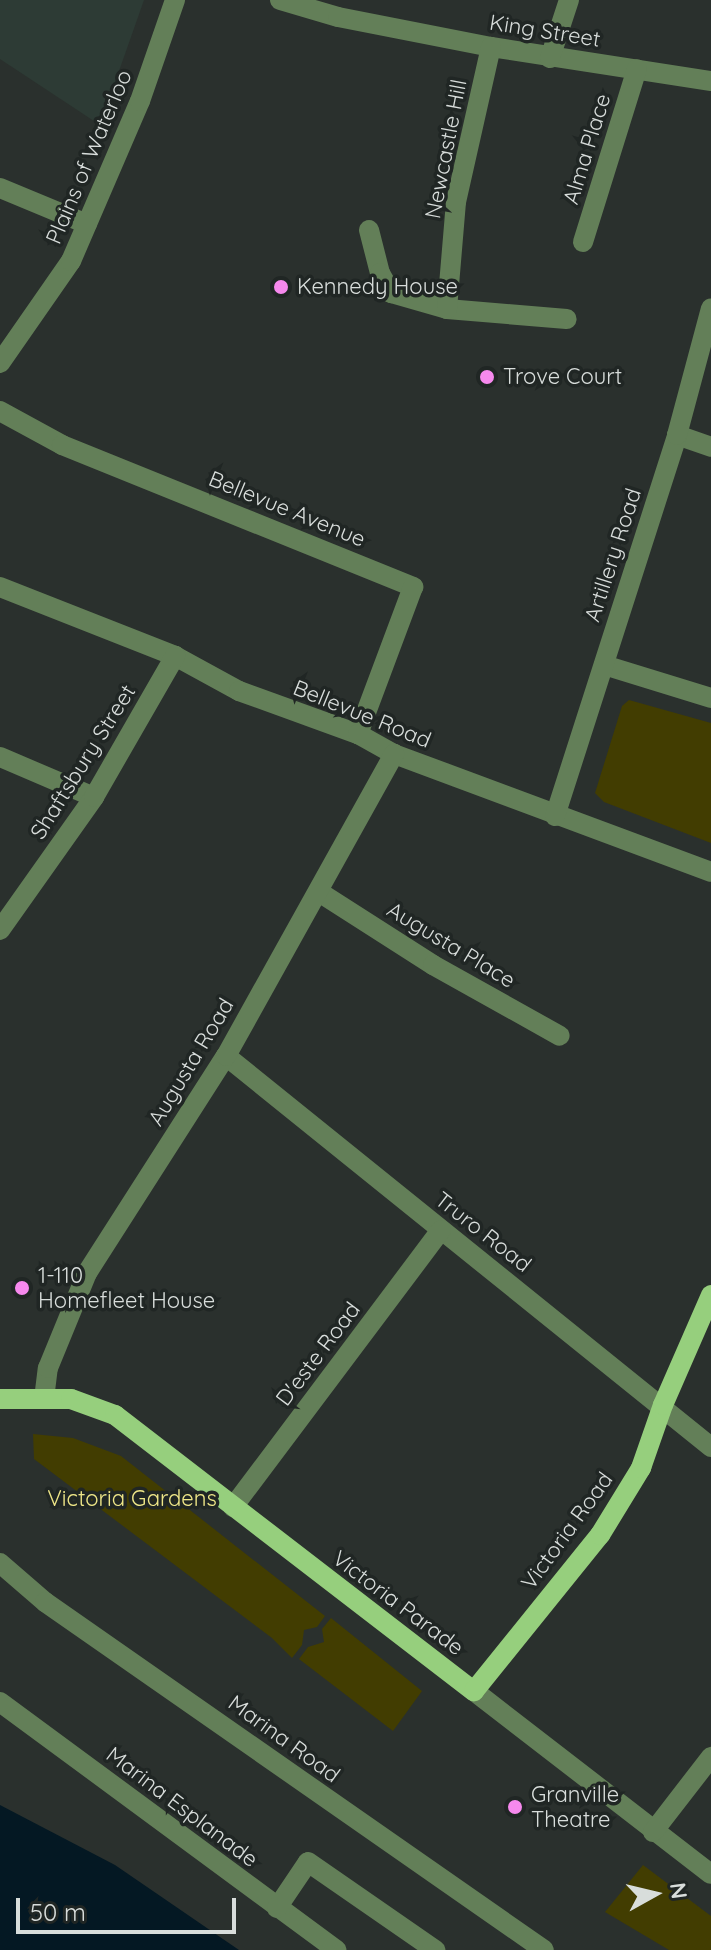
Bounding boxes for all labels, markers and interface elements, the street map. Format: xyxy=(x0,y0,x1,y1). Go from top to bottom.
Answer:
street label: King Street xyxy=(488,9,602,53)
street label: Plains of Waterloo xyxy=(40,66,138,248)
street label: Newcastle Hill xyxy=(420,77,472,221)
street label: Alma Place xyxy=(558,91,616,207)
place label: Kennedy House xyxy=(297,274,458,300)
marker: Kennedy House xyxy=(272,278,290,296)
place label: Trove Court xyxy=(503,364,622,390)
marker: Trove Court xyxy=(478,368,496,386)
street label: Bellevue Avenue xyxy=(205,466,369,552)
street label: Artillery Road xyxy=(579,485,647,625)
street label: Bellevue Road xyxy=(289,674,435,754)
street label: Shaftsbury Street xyxy=(25,680,141,844)
street label: Augusta Place xyxy=(382,896,520,994)
street label: Augusta Road xyxy=(143,993,239,1131)
street label: Truro Road xyxy=(430,1186,536,1278)
place label: 1-110 Homefleet House xyxy=(38,1262,215,1314)
marker: 1-110 Homefleet House xyxy=(13,1279,31,1297)
street label: D'este Road xyxy=(270,1297,366,1411)
street label: Victoria Road xyxy=(516,1467,618,1595)
park label: Victoria Gardens xyxy=(47,1486,217,1512)
street label: Victoria Parade xyxy=(327,1545,469,1661)
street label: Marina Road xyxy=(223,1690,345,1788)
street label: Marina Esplanade xyxy=(101,1741,263,1873)
place label: Granville Theatre xyxy=(531,1781,619,1832)
marker: Granville Theatre xyxy=(506,1798,524,1816)
north arrow xyxy=(615,1854,695,1934)
text: N xyxy=(664,1881,694,1901)
scale bar xyxy=(20,1882,240,1932)
text: 50 m xyxy=(30,1897,86,1927)

